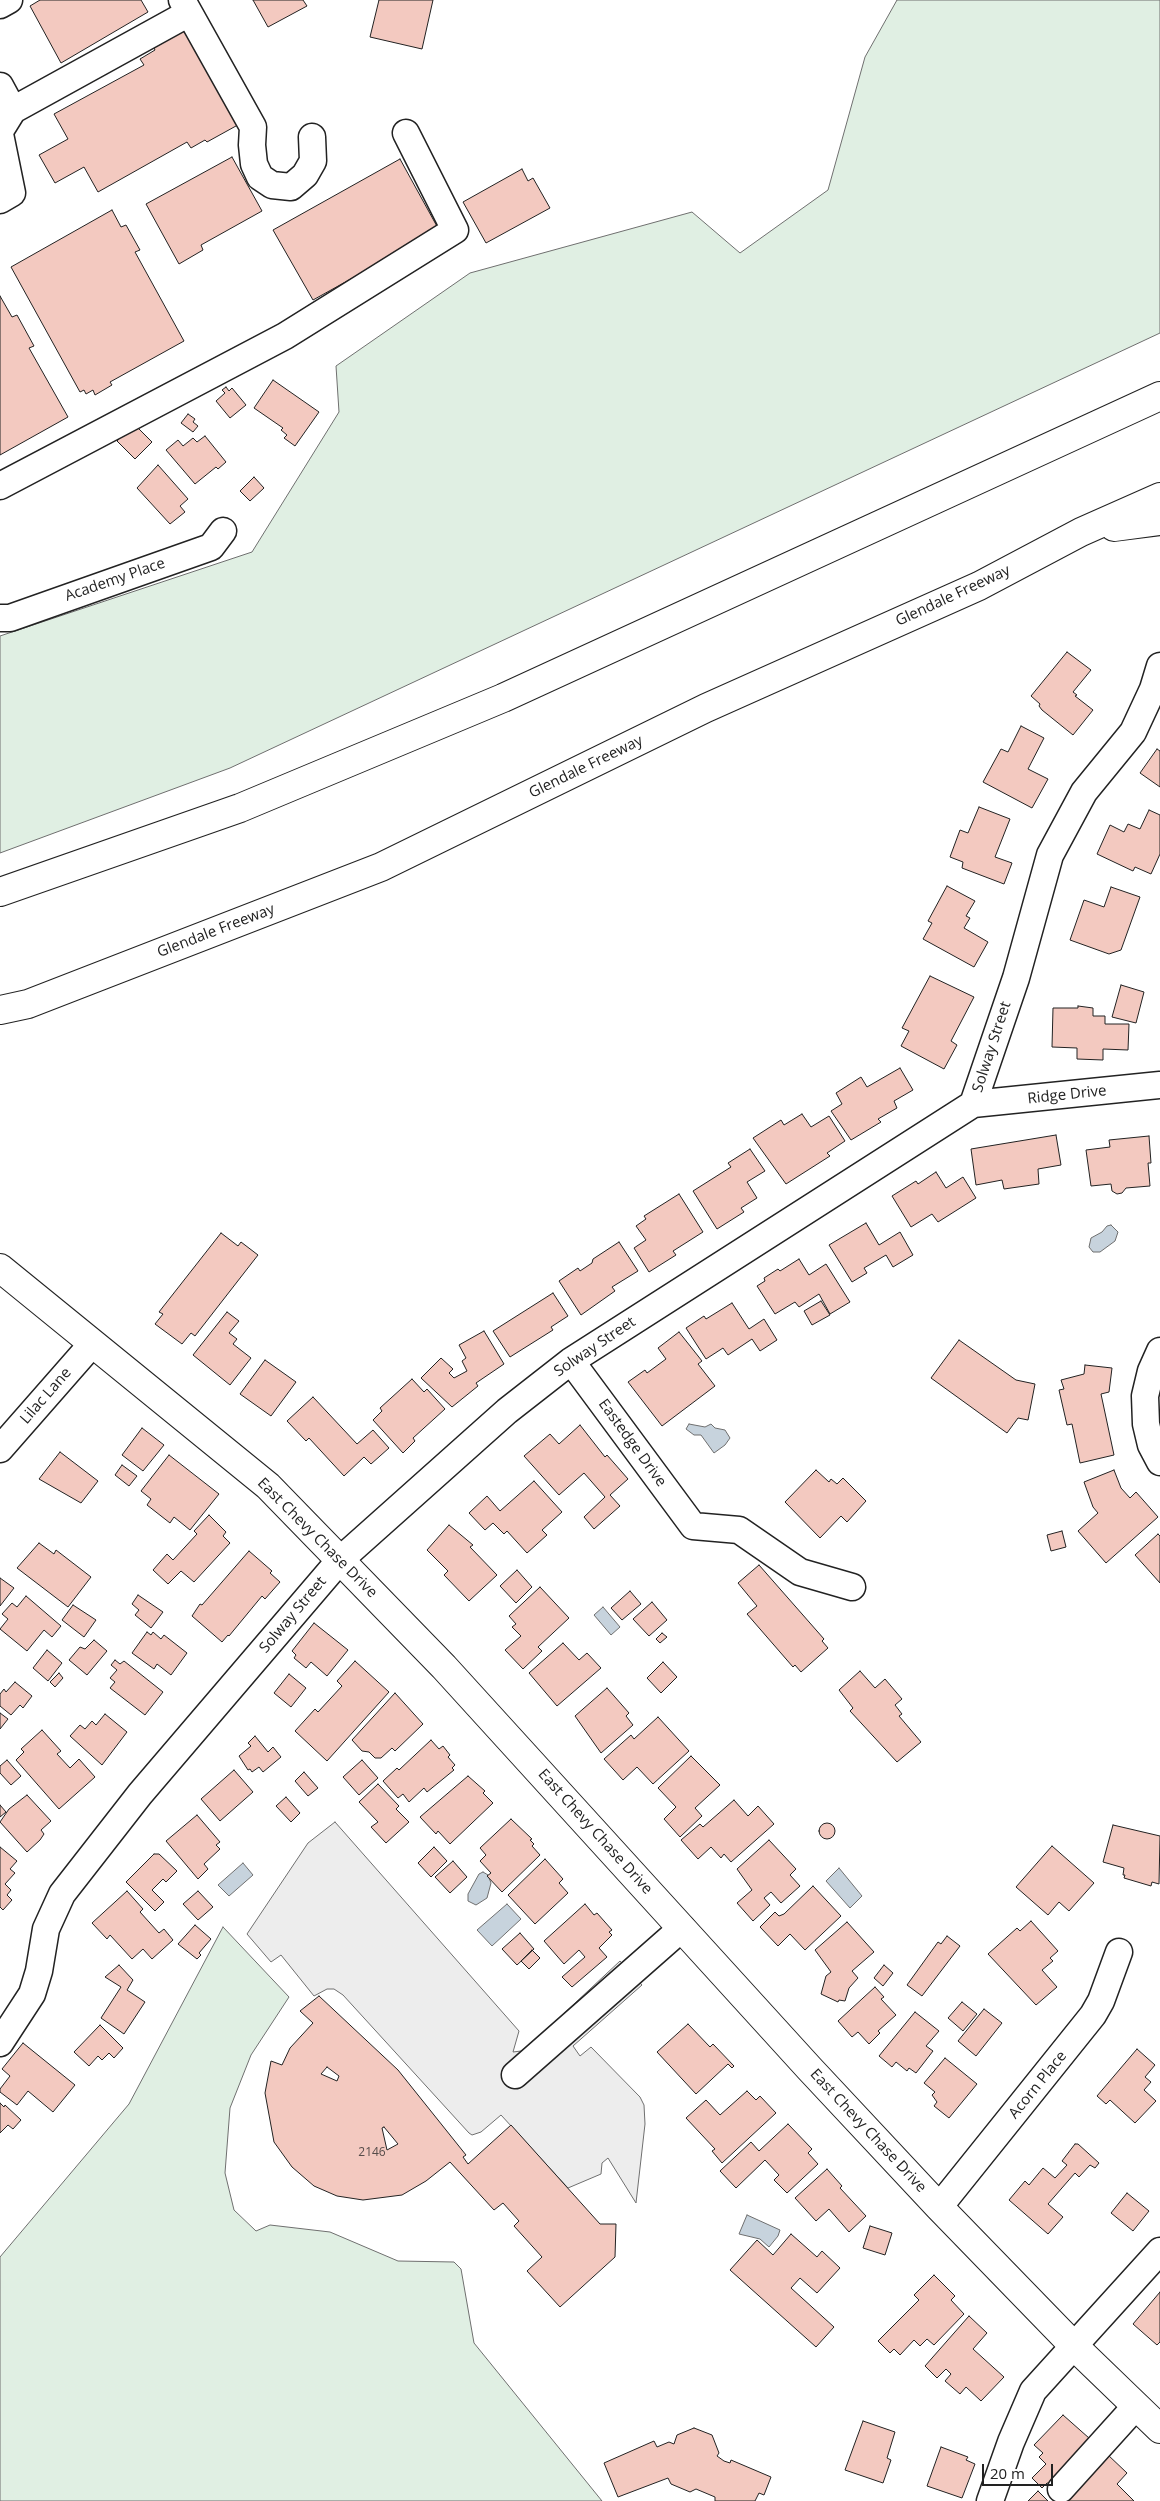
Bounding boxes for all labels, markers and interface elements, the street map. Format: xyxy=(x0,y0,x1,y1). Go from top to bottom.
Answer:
street label: Academy Place xyxy=(63,554,167,606)
street label: Glendale Freeway xyxy=(893,562,1013,630)
street label: Glendale Freeway xyxy=(526,732,646,802)
street label: Glendale Freeway xyxy=(155,900,277,962)
street label: Solway Street xyxy=(969,999,1015,1095)
street label: Ridge Drive xyxy=(1027,1082,1107,1108)
street label: Solway Street xyxy=(551,1313,639,1381)
street label: Lilac Lane xyxy=(17,1364,75,1428)
street label: Eastedge Drive xyxy=(594,1396,670,1490)
street label: East Chevy Chase Drive xyxy=(253,1474,381,1602)
street label: Solway Street xyxy=(256,1573,330,1657)
street label: East Chevy Chase Drive xyxy=(534,1766,656,1898)
street label: Acorn Place xyxy=(1005,2048,1071,2122)
street label: East Chevy Chase Drive xyxy=(806,2066,930,2196)
house number: 2146 xyxy=(358,2146,386,2160)
scale bar xyxy=(985,2454,1056,2486)
text: 20 m xyxy=(990,2463,1025,2483)

